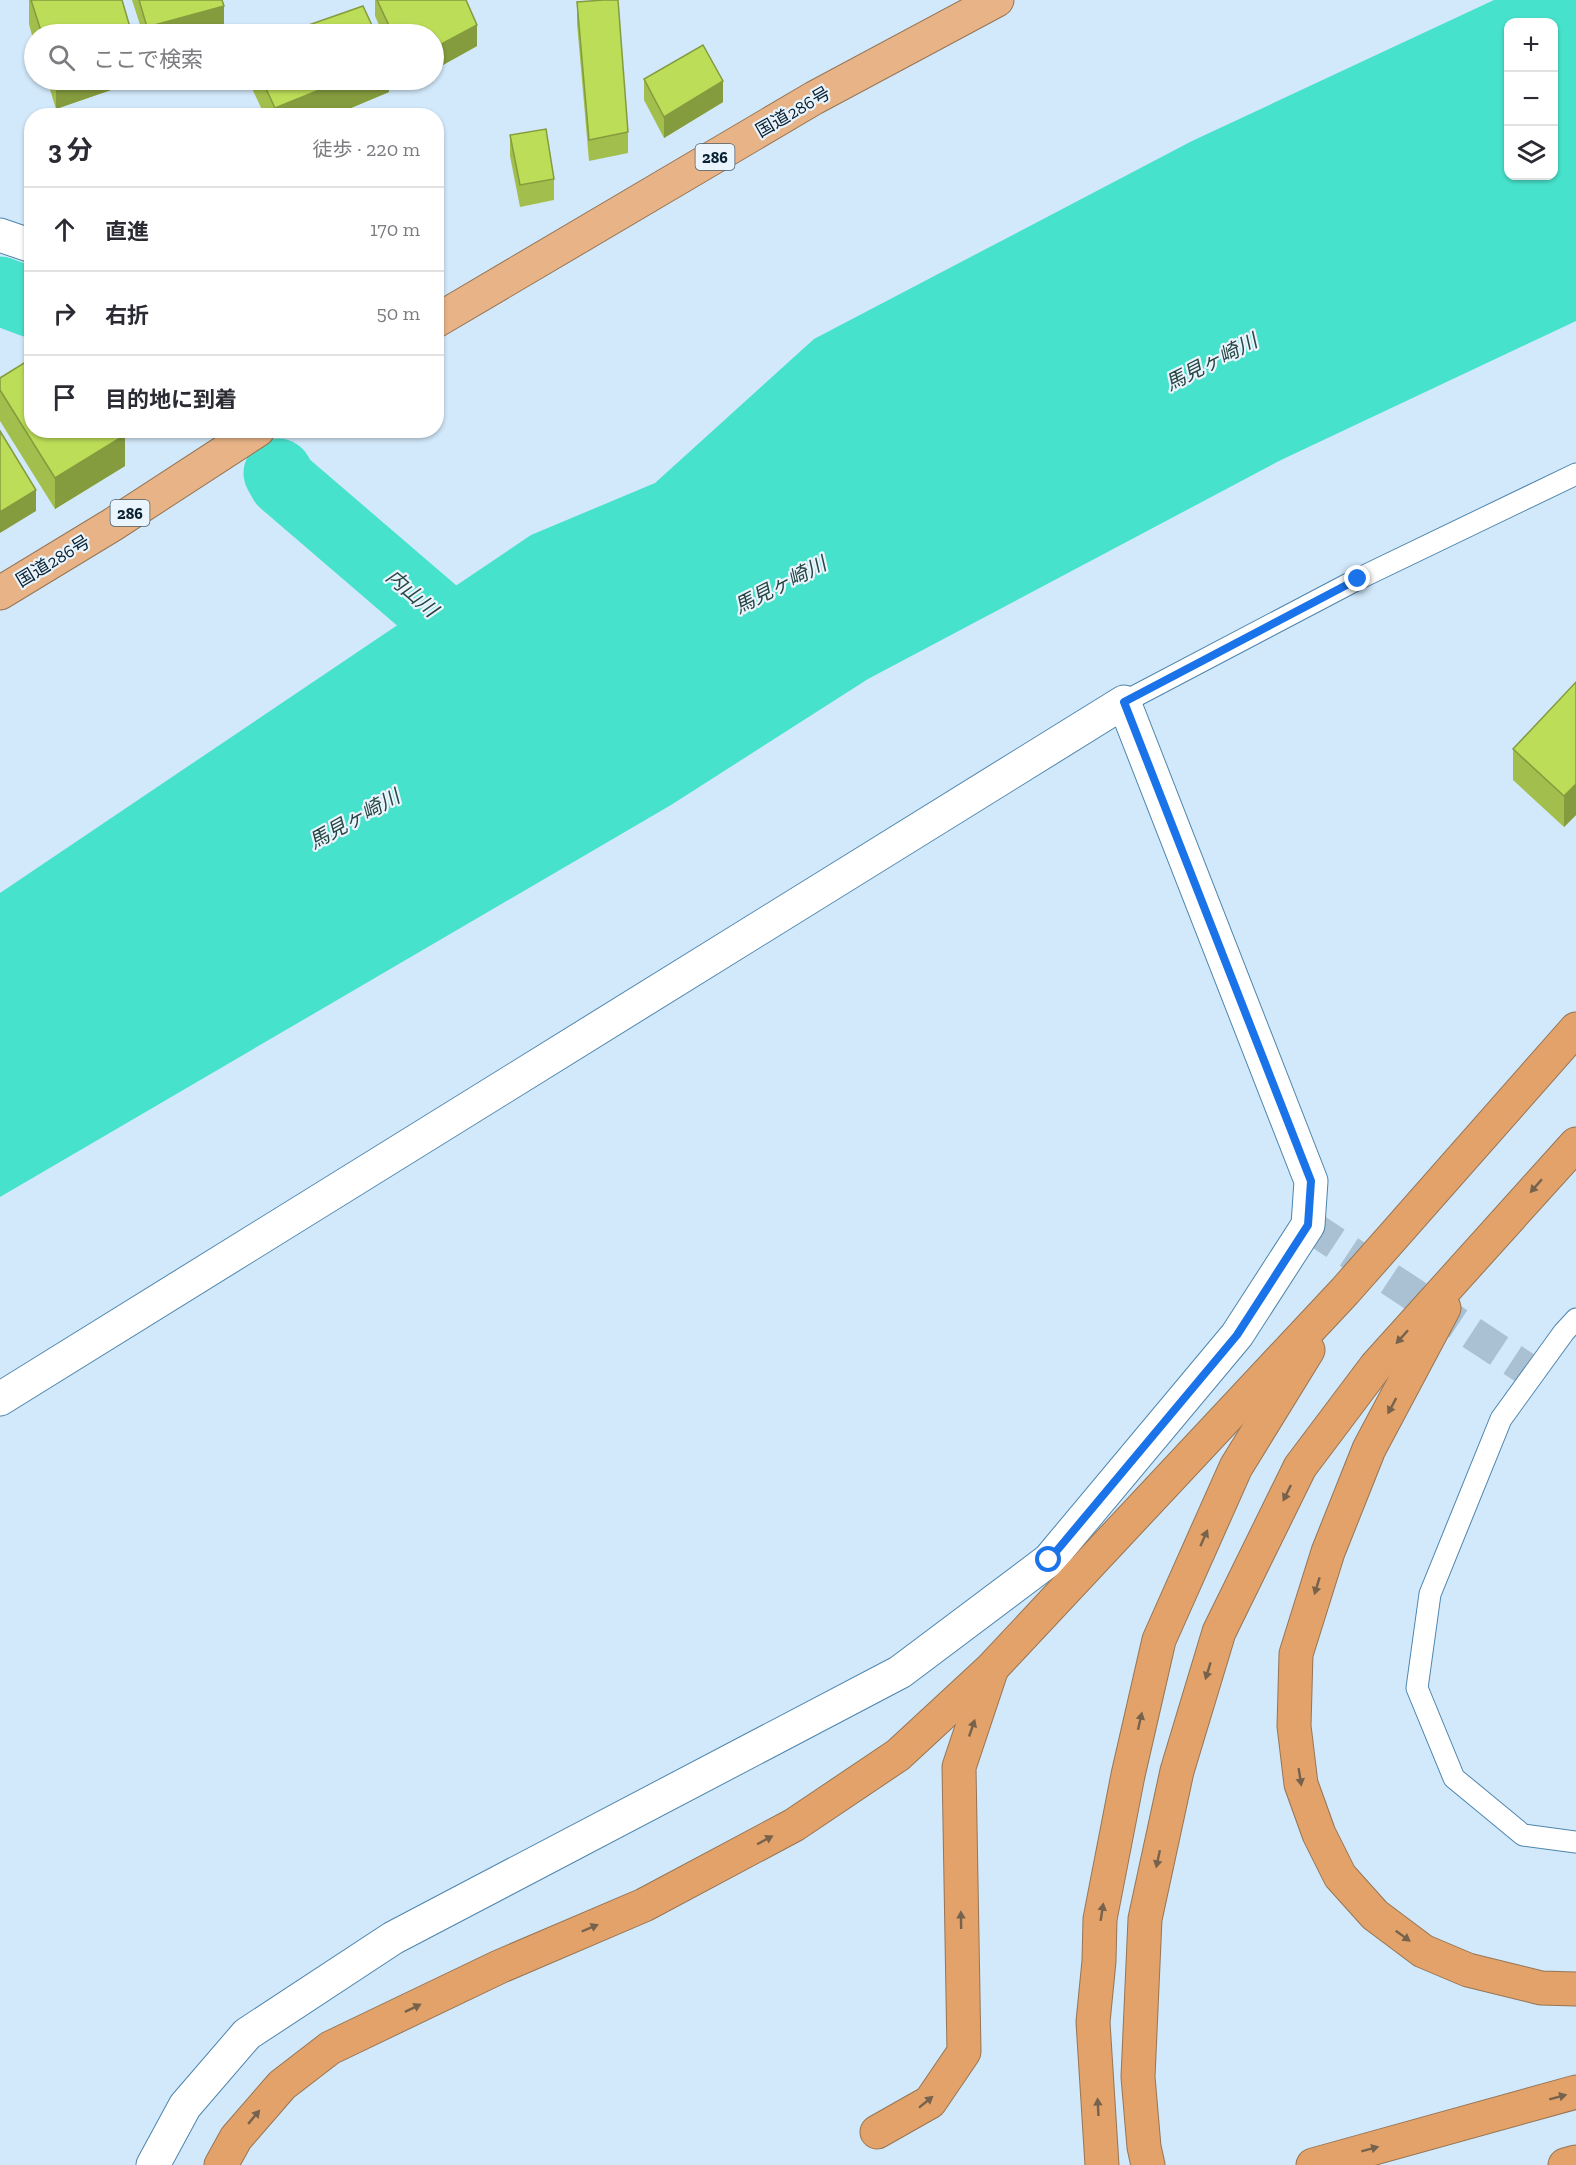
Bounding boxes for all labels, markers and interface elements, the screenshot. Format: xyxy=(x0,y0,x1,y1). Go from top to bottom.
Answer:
map controls xyxy=(1504,18,1558,180)
button: + xyxy=(1504,18,1558,72)
search box xyxy=(24,24,444,90)
icon: search xyxy=(45,41,78,74)
text: ここで検索 xyxy=(93,46,203,73)
button: − xyxy=(1504,72,1558,126)
street label: 国道286号 xyxy=(752,82,834,142)
button: layers xyxy=(1504,126,1558,180)
text: 3 分 xyxy=(48,134,93,166)
text: 徒歩 · 220 m xyxy=(313,137,420,161)
road number: 286 xyxy=(696,144,734,170)
icon: ahead xyxy=(48,213,81,246)
text: 170 m xyxy=(370,217,420,241)
text: 直進 xyxy=(105,218,149,245)
icon: right xyxy=(48,297,81,330)
text: 50 m xyxy=(376,301,420,325)
text: 右折 xyxy=(105,302,149,329)
water label: 馬見ヶ崎川 xyxy=(1161,328,1263,395)
icon: arrive xyxy=(48,381,81,414)
text: 目的地に到着 xyxy=(105,386,237,413)
road number: 286 xyxy=(110,500,150,526)
street label: 国道286号 xyxy=(12,530,94,592)
water label: 馬見ヶ崎川 xyxy=(730,551,832,618)
water label: 内山川 xyxy=(381,564,444,623)
route end xyxy=(1344,565,1370,591)
water label: 馬見ヶ崎川 xyxy=(304,783,405,854)
one-way arrow xyxy=(1530,1178,1543,1193)
one-way arrow xyxy=(1396,1329,1409,1344)
one-way arrow xyxy=(1387,1398,1397,1415)
one-way arrow xyxy=(1282,1485,1292,1502)
one-way arrow xyxy=(1200,1529,1210,1547)
route start xyxy=(1035,1546,1061,1572)
one-way arrow xyxy=(1312,1577,1321,1595)
one-way arrow xyxy=(1203,1662,1212,1680)
one-way arrow xyxy=(1136,1712,1146,1730)
one-way arrow xyxy=(968,1719,977,1737)
one-way arrow xyxy=(1296,1768,1305,1787)
one-way arrow xyxy=(756,1836,773,1845)
one-way arrow xyxy=(1153,1850,1162,1869)
one-way arrow xyxy=(1097,1903,1106,1922)
one-way arrow xyxy=(956,1911,966,1930)
one-way arrow xyxy=(582,1923,600,1933)
one-way arrow xyxy=(1395,1930,1411,1942)
one-way arrow xyxy=(404,2004,421,2013)
one-way arrow xyxy=(1548,2092,1567,2102)
one-way arrow xyxy=(918,2096,934,2108)
one-way arrow xyxy=(1093,2097,1102,2116)
one-way arrow xyxy=(247,2110,260,2125)
one-way arrow xyxy=(1361,2144,1379,2154)

